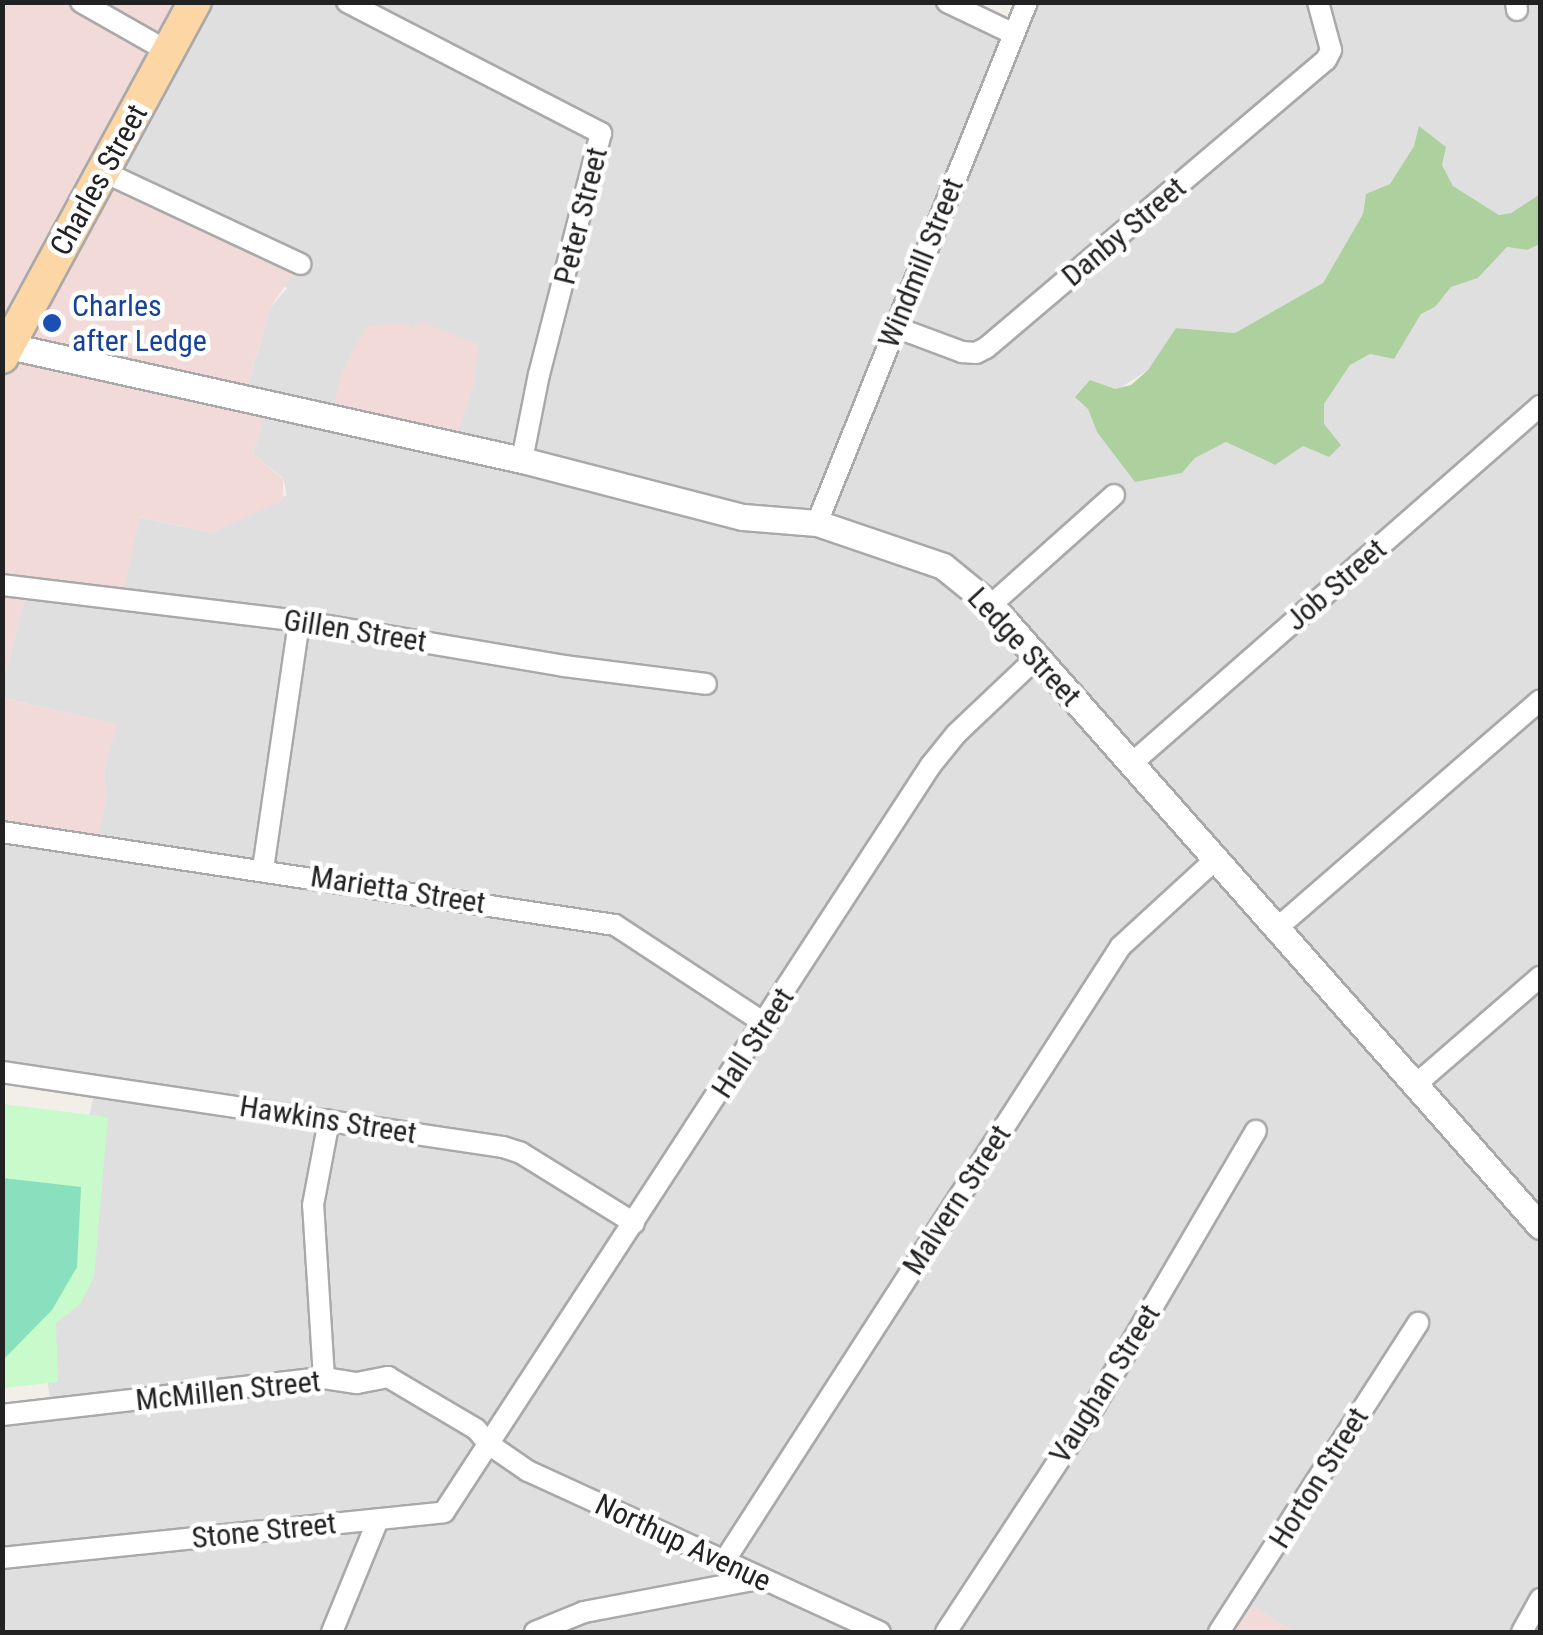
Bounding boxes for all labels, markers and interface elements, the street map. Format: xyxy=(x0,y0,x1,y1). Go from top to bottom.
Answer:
street label: Charles Street xyxy=(43,98,155,262)
street label: Peter Street xyxy=(547,144,615,288)
street label: Danby Street xyxy=(1055,170,1193,294)
street label: Windmill Street xyxy=(871,173,971,353)
place label: Charles after Ledge xyxy=(72,288,207,358)
marker: Charles after Ledge xyxy=(41,312,63,334)
street label: Job Street xyxy=(1278,532,1394,638)
street label: Ledge Street xyxy=(960,580,1088,714)
street label: Gillen Street xyxy=(281,602,429,660)
street label: Marietta Street xyxy=(308,858,488,922)
street label: Hall Street xyxy=(704,981,802,1105)
street label: Hawkins Street xyxy=(237,1088,419,1152)
street label: Malvern Street xyxy=(895,1118,1019,1282)
street label: Vaughan Street xyxy=(1042,1298,1168,1470)
street label: McMillen Street xyxy=(134,1363,322,1419)
street label: Horton Street xyxy=(1262,1401,1376,1555)
street label: Northup Avenue xyxy=(590,1487,776,1599)
street label: Stone Street xyxy=(190,1506,338,1556)

